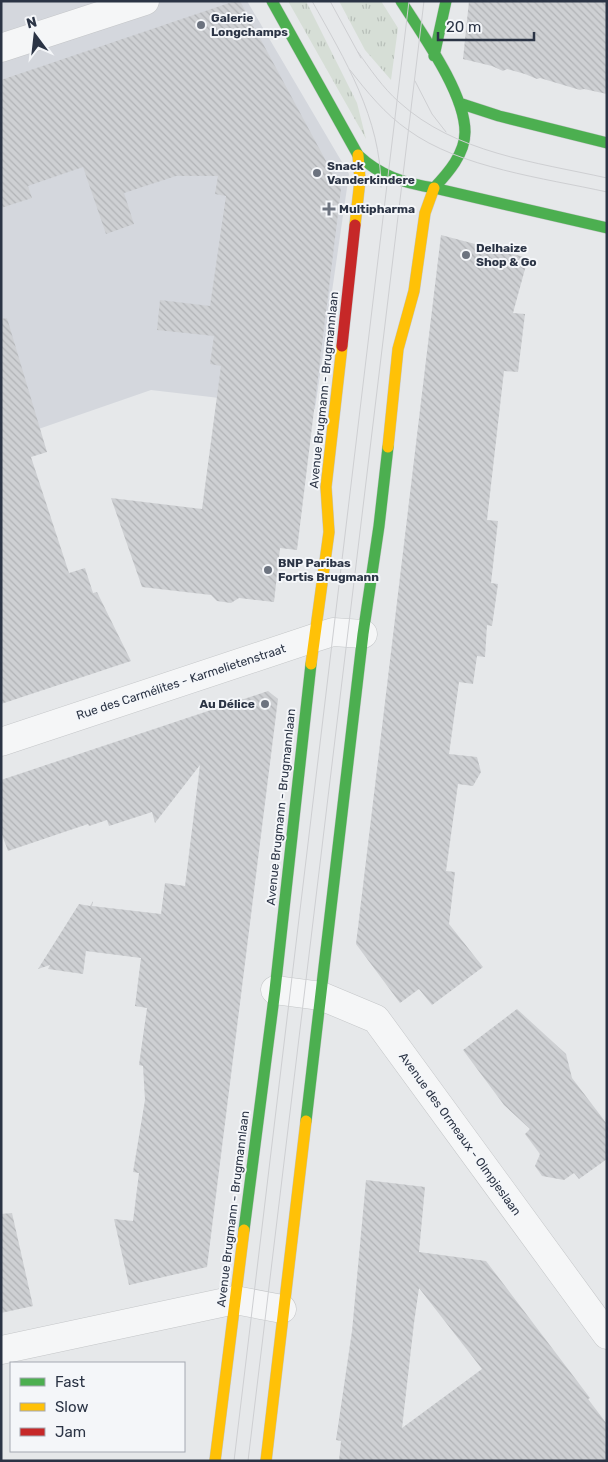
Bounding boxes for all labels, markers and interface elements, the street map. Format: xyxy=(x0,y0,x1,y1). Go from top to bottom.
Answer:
north arrow xyxy=(10,10,60,60)
scale bar xyxy=(438,10,534,42)
place label: Galerie Longchamps xyxy=(211,11,288,39)
text: N xyxy=(25,13,39,32)
text: 20 m xyxy=(446,18,481,36)
marker: Galerie Longchamps xyxy=(195,19,207,31)
place label: Snack Vanderkindere xyxy=(327,159,415,187)
marker: Snack Vanderkindere xyxy=(311,167,323,179)
place label: Multipharma xyxy=(339,202,415,216)
marker: Multipharma xyxy=(323,203,335,215)
place label: Delhaize Shop & Go xyxy=(476,241,537,269)
marker: Delhaize Shop & Go xyxy=(460,249,472,261)
street label: Avenue Brugmann - Brugmannlaan xyxy=(307,291,341,489)
place label: BNP Paribas Fortis Brugmann xyxy=(278,556,379,584)
marker: BNP Paribas Fortis Brugmann xyxy=(262,564,274,576)
street label: Rue des Carmélites - Karmelietenstraat xyxy=(75,641,288,723)
place label: Au Délice xyxy=(199,697,255,711)
marker: Au Délice xyxy=(259,698,271,710)
street label: Avenue Brugmann - Brugmannlaan xyxy=(264,708,298,906)
street label: Avenue des Ormeaux - Olmpjeslaan xyxy=(396,1050,524,1218)
street label: Avenue Brugmann - Brugmannlaan xyxy=(214,1110,252,1308)
legend xyxy=(10,1362,185,1452)
text: Fast xyxy=(55,1373,85,1391)
text: Slow xyxy=(55,1398,88,1416)
text: Jam xyxy=(55,1423,86,1441)

